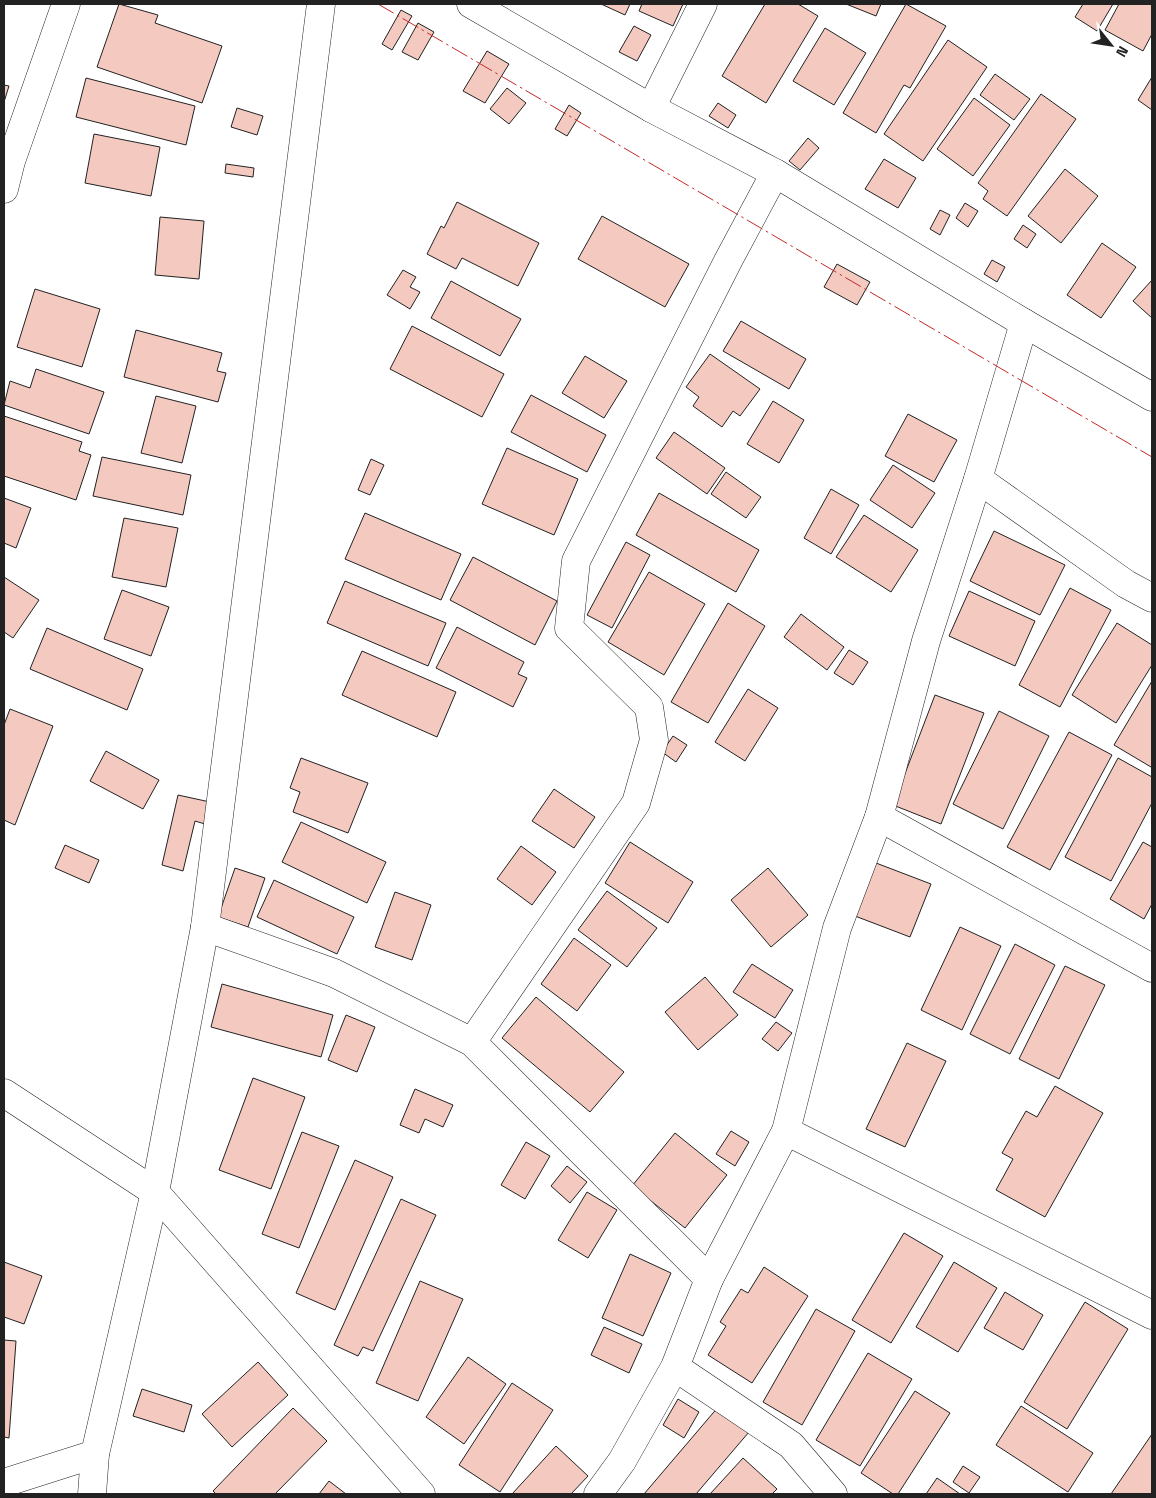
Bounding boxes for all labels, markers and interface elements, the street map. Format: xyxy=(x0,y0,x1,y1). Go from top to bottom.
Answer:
north arrow xyxy=(1086,20,1136,70)
text: N xyxy=(1112,43,1132,60)

